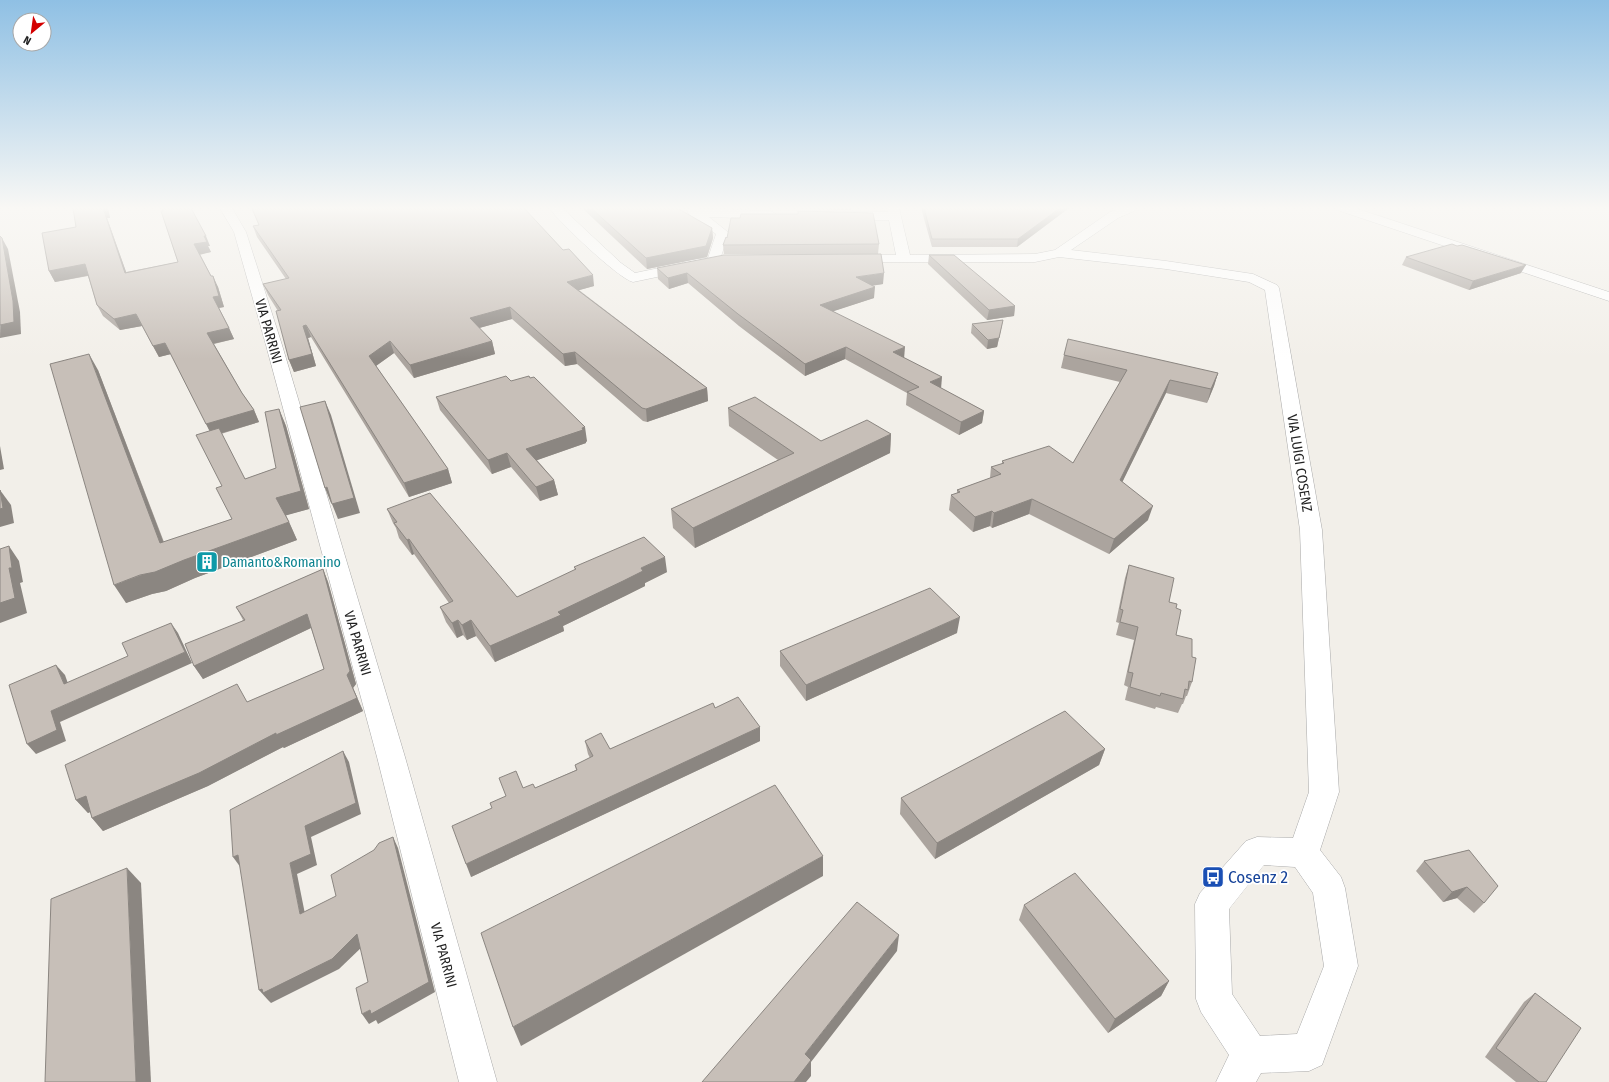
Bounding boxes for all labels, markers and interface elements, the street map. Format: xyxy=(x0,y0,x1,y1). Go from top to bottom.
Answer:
north arrow xyxy=(12,12,52,52)
text: N xyxy=(21,33,33,48)
street label: VIA PARRINI xyxy=(251,297,286,365)
street label: VIA LUIGI COSENZ xyxy=(1283,413,1316,513)
building icon: Damanto&Romanino xyxy=(194,549,220,575)
place label: Damanto&Romanino xyxy=(222,554,341,571)
street label: VIA PARRINI xyxy=(340,609,375,677)
bus stop icon: Cosenz 2 xyxy=(1200,864,1226,890)
place label: Cosenz 2 xyxy=(1228,867,1288,888)
street label: VIA PARRINI xyxy=(427,921,460,989)

